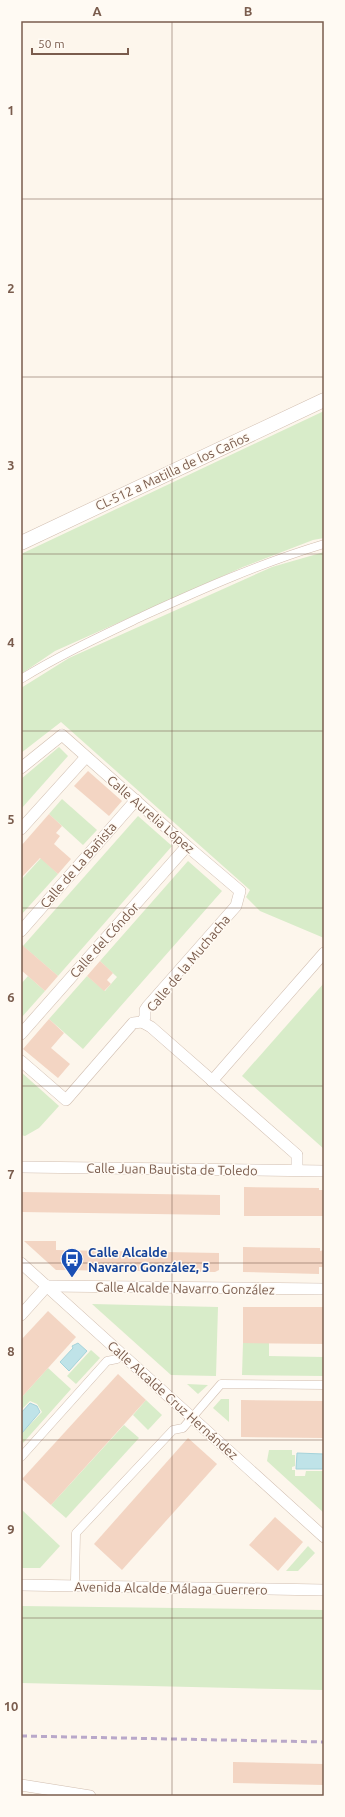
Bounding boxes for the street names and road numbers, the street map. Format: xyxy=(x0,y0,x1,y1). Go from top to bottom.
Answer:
street label: CL-512 a Matilla de los Caños xyxy=(93,429,251,513)
street label: Calle Aurelia López xyxy=(105,772,197,856)
street label: Calle de La Bañista xyxy=(37,819,119,911)
street label: Calle del Cóndor xyxy=(67,900,141,980)
street label: Calle de la Muchacha xyxy=(144,912,232,1014)
street label: Calle Juan Bautista de Toledo xyxy=(86,1161,258,1177)
street label: Calle Alcalde Navarro González xyxy=(95,1279,275,1297)
street label: Calle Alcalde Cruz Hernández xyxy=(105,1338,241,1462)
street label: Avenida Alcalde Málaga Guerrero xyxy=(74,1579,268,1597)

